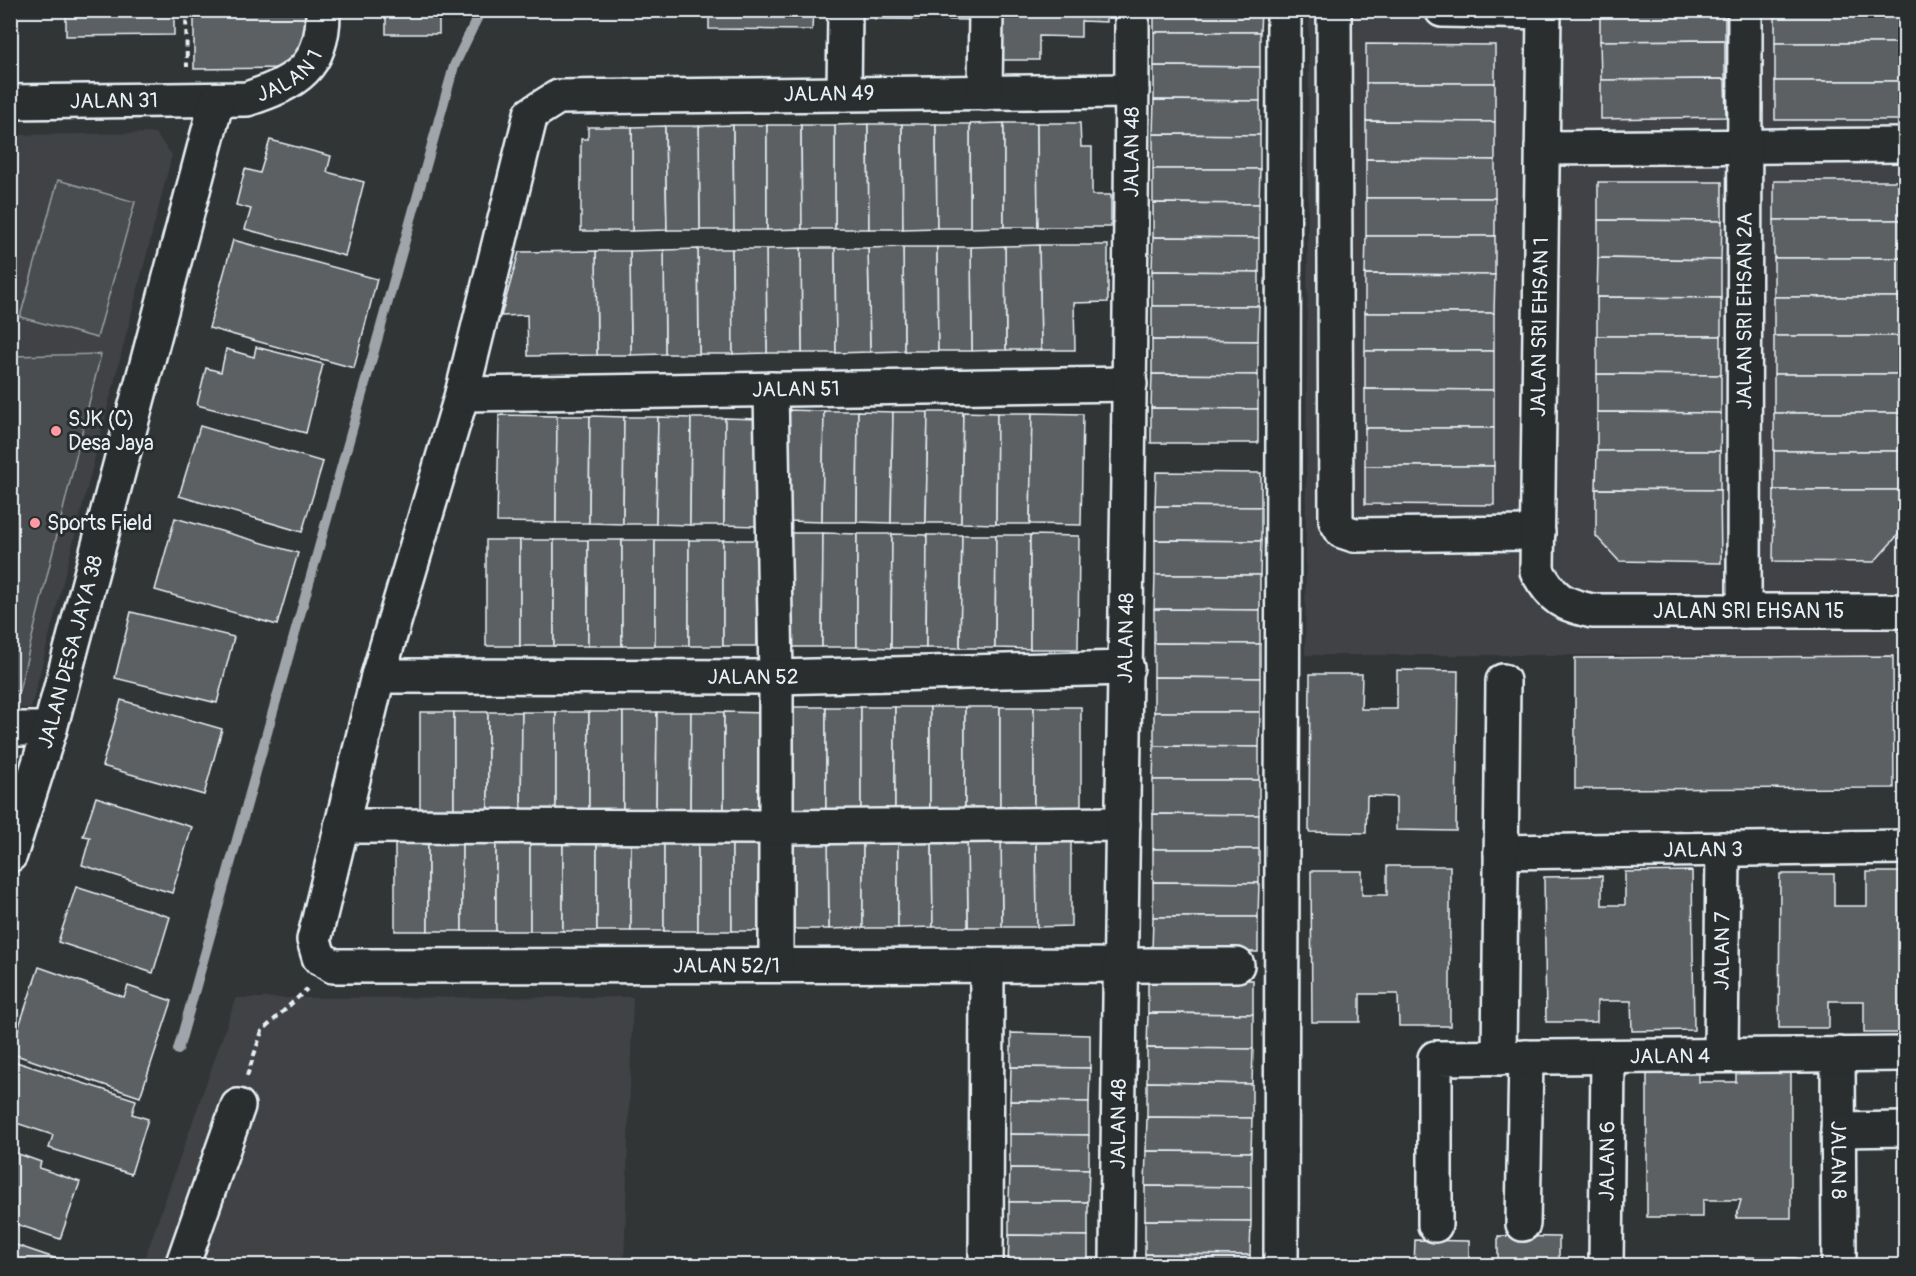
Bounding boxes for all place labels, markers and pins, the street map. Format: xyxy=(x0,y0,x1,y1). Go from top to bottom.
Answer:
place label: SJK (C) Desa Jaya xyxy=(68,406,154,457)
marker: SJK (C) Desa Jaya xyxy=(49,424,63,438)
place label: Sports Field xyxy=(47,510,152,537)
marker: Sports Field xyxy=(28,516,42,530)

